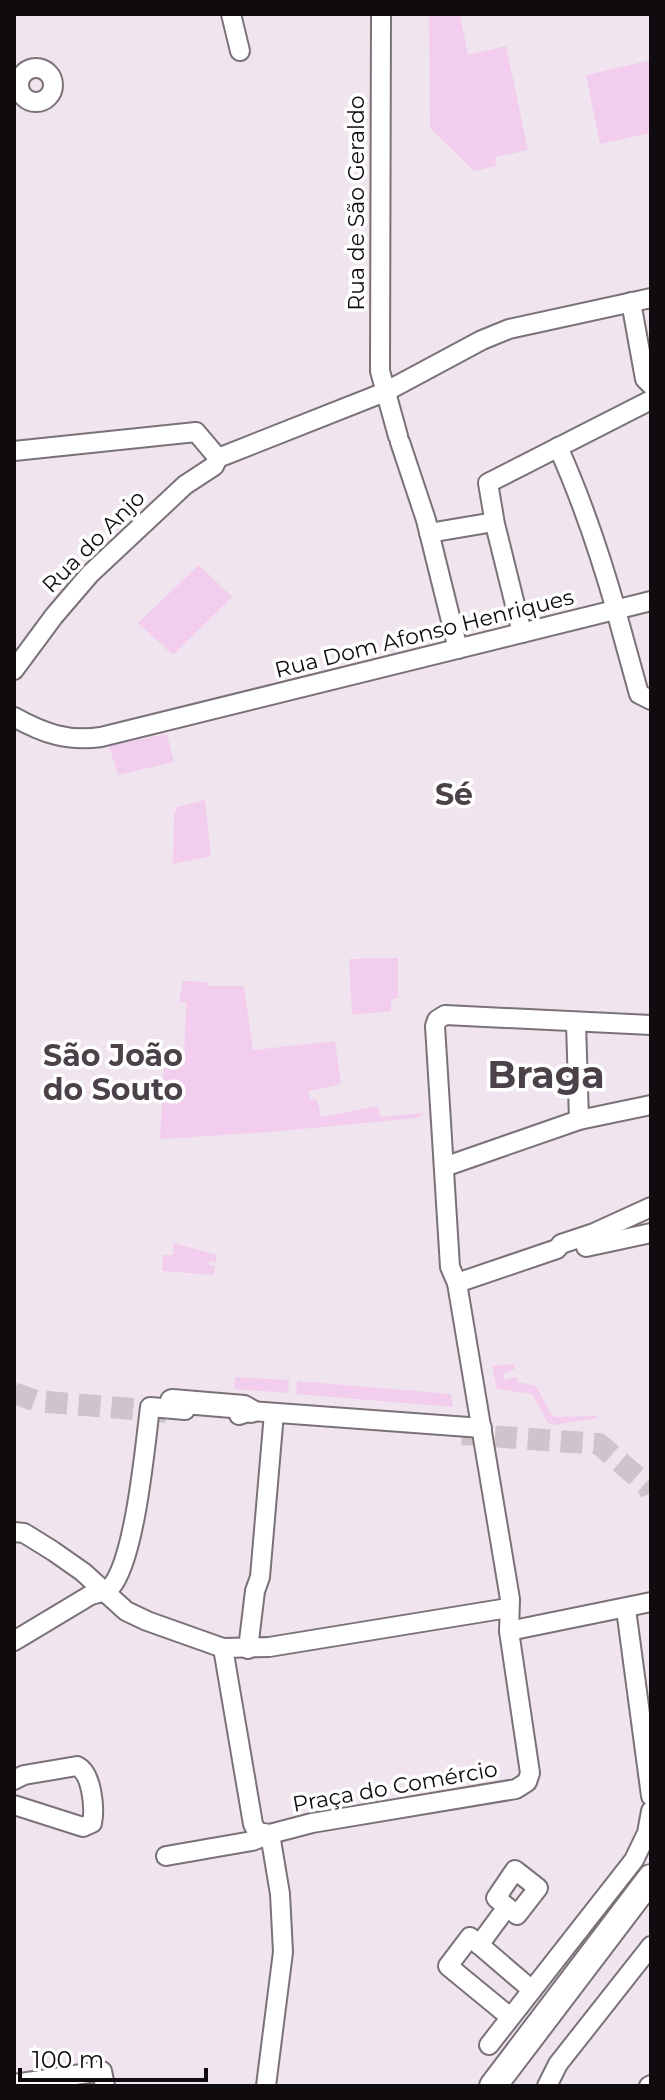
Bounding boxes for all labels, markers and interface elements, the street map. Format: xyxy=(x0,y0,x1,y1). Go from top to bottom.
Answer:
street label: Rua de São Geraldo xyxy=(343,95,370,311)
street label: Rua do Anjo xyxy=(36,484,150,598)
street label: Rua Dom Afonso Henriques xyxy=(272,583,577,684)
district label: Sé xyxy=(435,776,473,813)
district label: São João do Souto xyxy=(43,1037,183,1108)
district label: Braga xyxy=(487,1051,605,1098)
street label: Praça do Comércio xyxy=(290,1755,500,1818)
scale bar xyxy=(20,2032,206,2082)
text: 100 m xyxy=(32,2045,104,2074)

